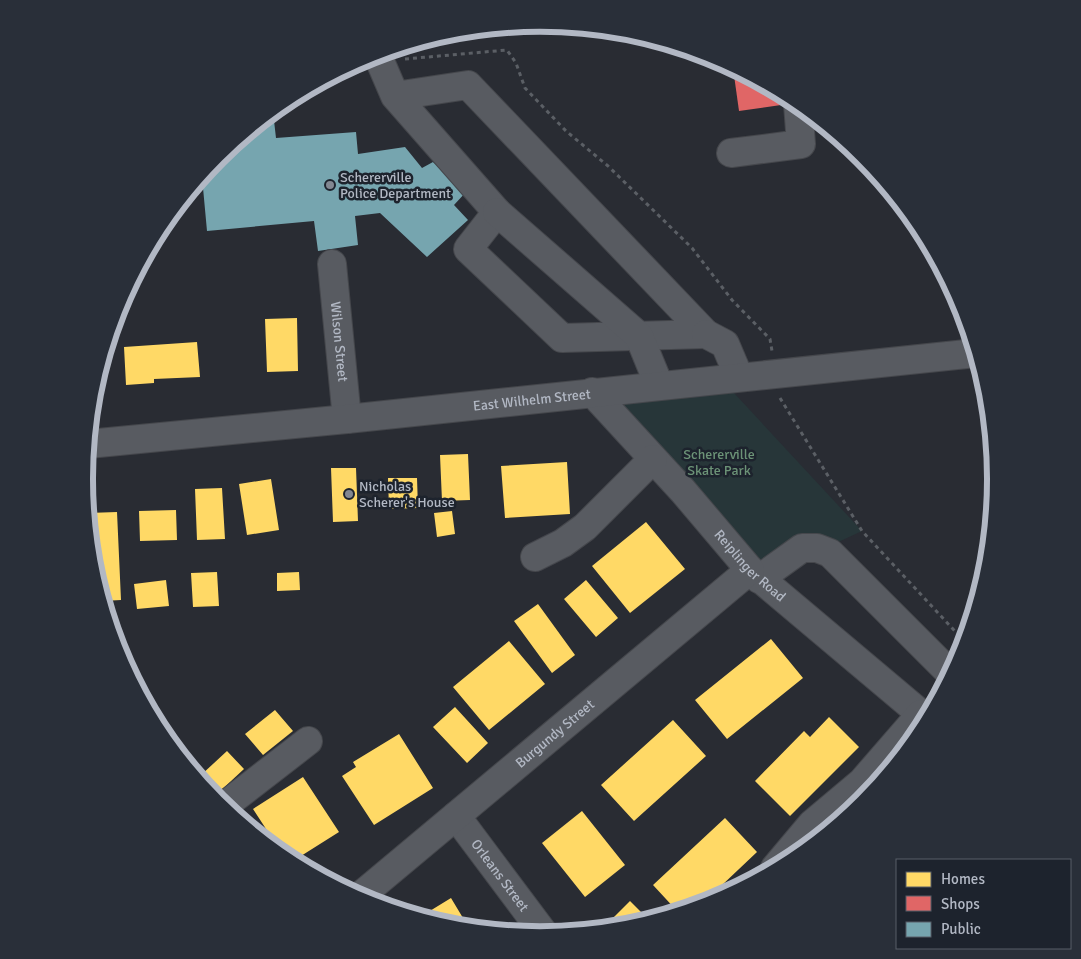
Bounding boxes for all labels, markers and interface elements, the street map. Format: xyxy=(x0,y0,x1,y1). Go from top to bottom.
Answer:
place label: Schererville Police Department xyxy=(340,169,451,202)
marker: Schererville Police Department xyxy=(324,179,336,191)
street label: Wilson Street xyxy=(327,301,351,383)
street label: East Wilhelm Street xyxy=(472,385,592,415)
park label: Schererville Skate Park xyxy=(683,446,755,479)
place label: Nicholas Scherer's House xyxy=(359,478,455,511)
marker: Nicholas Scherer's House xyxy=(343,488,355,500)
street label: Reiplinger Road xyxy=(711,526,789,605)
street label: Burgundy Street xyxy=(512,696,598,772)
street label: Orleans Street xyxy=(467,836,532,915)
legend xyxy=(896,859,1071,949)
text: Homes xyxy=(941,870,985,888)
text: Shops xyxy=(941,895,980,913)
text: Public xyxy=(941,920,981,938)

